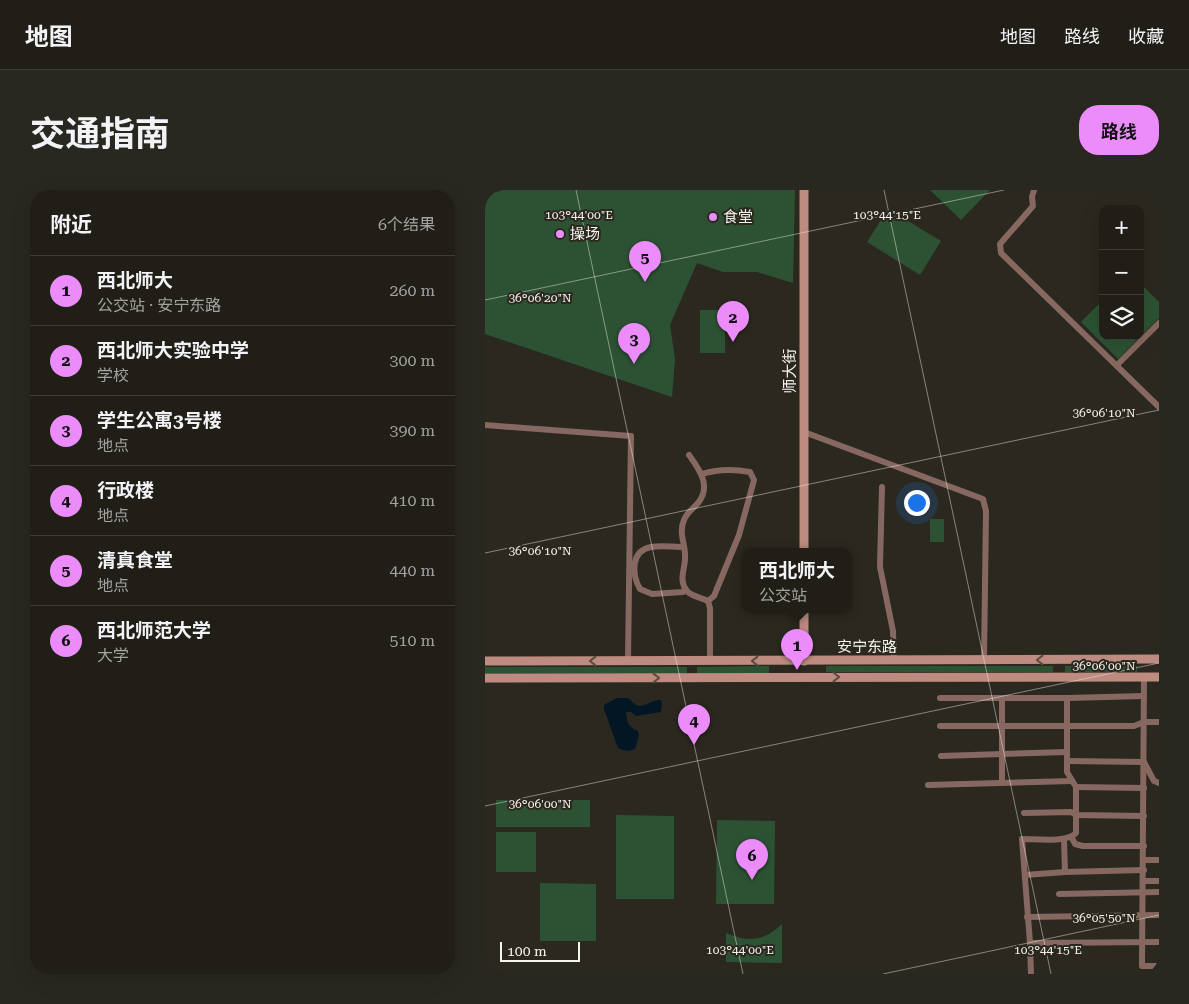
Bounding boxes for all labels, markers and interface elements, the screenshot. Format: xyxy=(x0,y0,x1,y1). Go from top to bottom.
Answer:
text: 地图 xyxy=(25,23,73,51)
text: 地图 xyxy=(1000,26,1036,47)
text: 路线 xyxy=(1064,26,1100,47)
text: 收藏 xyxy=(1128,26,1164,47)
button: 路线 xyxy=(1079,105,1159,155)
text: 交通指南 xyxy=(30,114,170,155)
map controls xyxy=(1099,205,1144,340)
button: + xyxy=(1099,205,1144,250)
text: 103°44'00"E xyxy=(545,208,613,222)
place label: 食堂 xyxy=(723,208,753,226)
text: 103°44'15"E xyxy=(853,208,921,222)
marker: 食堂 xyxy=(707,211,719,223)
text: 附近 xyxy=(50,213,92,237)
text: 6个结果 xyxy=(378,215,435,234)
place label: 操场 xyxy=(570,225,600,243)
marker: 操场 xyxy=(554,228,566,240)
pin: 5 xyxy=(629,241,661,282)
button: − xyxy=(1099,250,1144,295)
text: 西北师大 xyxy=(97,269,173,292)
text: 1 xyxy=(62,281,70,300)
text: 260 m xyxy=(389,281,435,300)
text: 36°06'20"N xyxy=(508,291,572,305)
button: layers xyxy=(1099,295,1144,340)
text: 公交站 · 安宁东路 xyxy=(97,296,221,315)
pin: 2 xyxy=(717,301,749,342)
pin: 3 xyxy=(618,323,650,364)
text: 西北师大实验中学 xyxy=(97,339,249,362)
street label: 师大街 xyxy=(781,348,799,394)
text: 2 xyxy=(62,351,70,370)
text: 300 m xyxy=(389,351,435,370)
text: 学校 xyxy=(97,366,129,385)
text: 36°06'10"N xyxy=(1072,406,1136,420)
text: 学生公寓3号楼 xyxy=(97,409,222,432)
text: 3 xyxy=(62,421,70,440)
text: 390 m xyxy=(389,421,435,440)
text: 地点 xyxy=(97,436,129,455)
text: 行政楼 xyxy=(97,479,154,502)
your location xyxy=(904,490,930,516)
text: 4 xyxy=(62,491,70,510)
text: 410 m xyxy=(389,491,435,510)
text: 地点 xyxy=(97,506,129,525)
text: 36°06'10"N xyxy=(508,544,572,558)
popup xyxy=(742,548,852,613)
text: 清真食堂 xyxy=(97,549,173,572)
text: 西北师大 xyxy=(759,559,835,582)
text: 5 xyxy=(62,561,70,580)
text: 440 m xyxy=(389,561,435,580)
text: 地点 xyxy=(97,576,129,595)
text: 公交站 xyxy=(759,586,807,605)
text: 西北师范大学 xyxy=(97,619,211,642)
pin: 1 xyxy=(781,629,813,670)
text: 6 xyxy=(62,631,70,650)
text: 510 m xyxy=(389,631,435,650)
street label: 安宁东路 xyxy=(837,638,897,656)
text: 大学 xyxy=(97,646,129,665)
one-way arrow xyxy=(1036,654,1044,665)
one-way arrow xyxy=(589,656,596,666)
one-way arrow xyxy=(751,656,759,666)
text: 36°06'00"N xyxy=(1072,659,1136,673)
one-way arrow xyxy=(832,672,840,682)
one-way arrow xyxy=(652,673,660,683)
pin: 4 xyxy=(678,704,710,745)
text: 36°06'00"N xyxy=(508,797,572,811)
pin: 6 xyxy=(736,839,768,880)
text: 36°05'50"N xyxy=(1072,911,1136,925)
scale bar xyxy=(500,939,580,962)
text: 100 m xyxy=(507,943,547,959)
text: 103°44'00"E xyxy=(706,943,774,957)
text: 103°44'15"E xyxy=(1014,943,1082,957)

